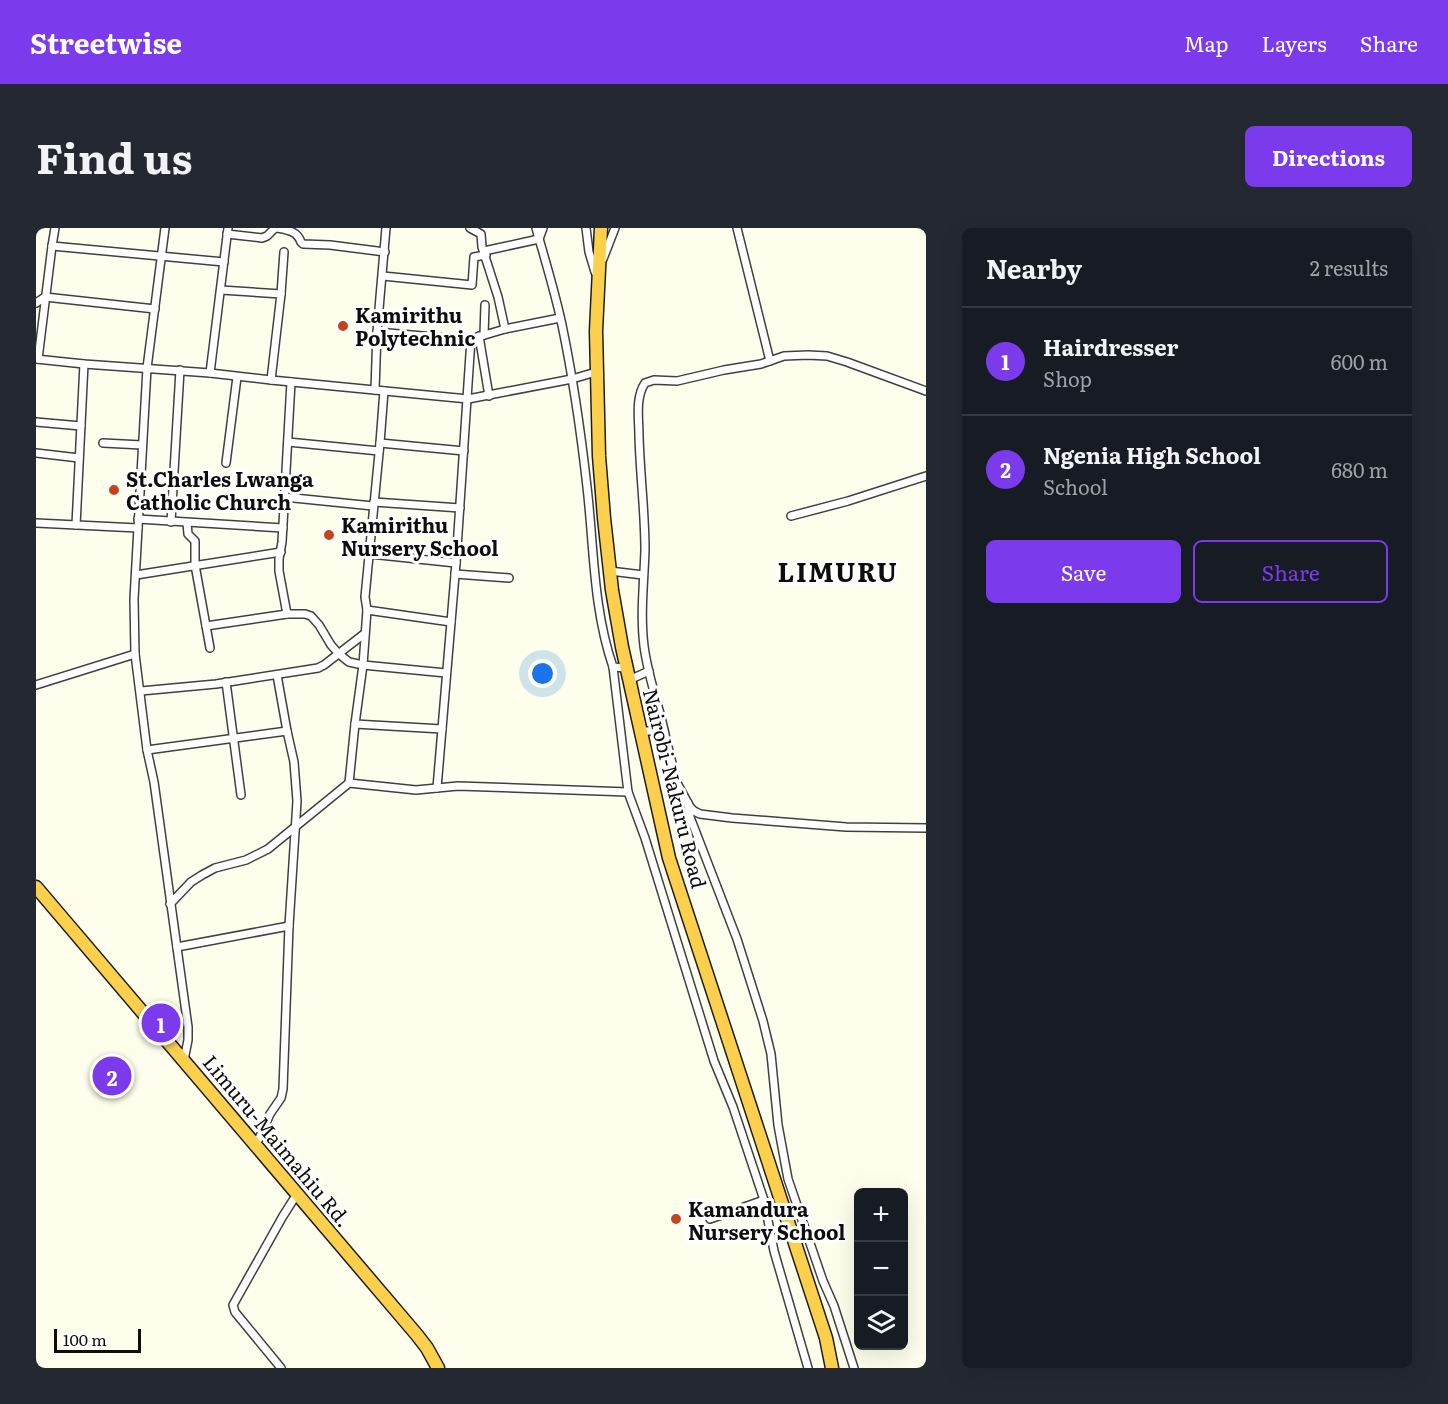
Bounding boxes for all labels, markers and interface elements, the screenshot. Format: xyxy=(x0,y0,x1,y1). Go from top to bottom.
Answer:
text: Streetwise xyxy=(30,21,182,63)
text: Map xyxy=(1184,27,1229,58)
text: Layers xyxy=(1262,27,1327,58)
text: Share xyxy=(1360,27,1418,58)
text: Find us xyxy=(36,125,193,187)
button: Directions xyxy=(1245,126,1412,187)
text: Nearby xyxy=(986,248,1082,287)
text: 2 results xyxy=(1310,252,1388,282)
place label: Kamirithu Polytechnic xyxy=(355,299,476,352)
marker: Kamirithu Polytechnic xyxy=(336,319,350,333)
text: Hairdresser xyxy=(1043,330,1178,363)
text: 1 xyxy=(1001,346,1010,376)
text: 600 m xyxy=(1331,346,1388,376)
text: Shop xyxy=(1043,363,1092,393)
text: Ngenia High School xyxy=(1043,438,1261,471)
text: 2 xyxy=(1000,454,1011,484)
text: 680 m xyxy=(1331,454,1388,484)
place label: St.Charles Lwanga Catholic Church xyxy=(126,463,314,516)
text: School xyxy=(1043,471,1108,501)
marker: St.Charles Lwanga Catholic Church xyxy=(107,483,121,497)
place label: Kamirithu Nursery School xyxy=(341,509,499,562)
marker: Kamirithu Nursery School xyxy=(322,528,336,542)
button: Save xyxy=(986,540,1181,603)
button: Share xyxy=(1193,540,1388,603)
district label: LIMURU xyxy=(778,551,898,590)
your location xyxy=(528,659,557,688)
street label: Nairobi-Nakuru Road xyxy=(637,685,715,891)
pin: 1 xyxy=(142,1000,180,1046)
street label: Limuru-Maimahiu Rd. xyxy=(197,1047,359,1233)
pin: 2 xyxy=(92,1054,132,1098)
map controls xyxy=(854,1188,908,1350)
button: + xyxy=(854,1188,908,1242)
place label: Kamandura Nursery School xyxy=(688,1193,846,1246)
marker: Kamandura Nursery School xyxy=(669,1212,683,1226)
button: − xyxy=(854,1242,908,1296)
button: layers xyxy=(854,1296,908,1350)
scale bar xyxy=(54,1326,141,1354)
text: 100 m xyxy=(63,1327,107,1351)

